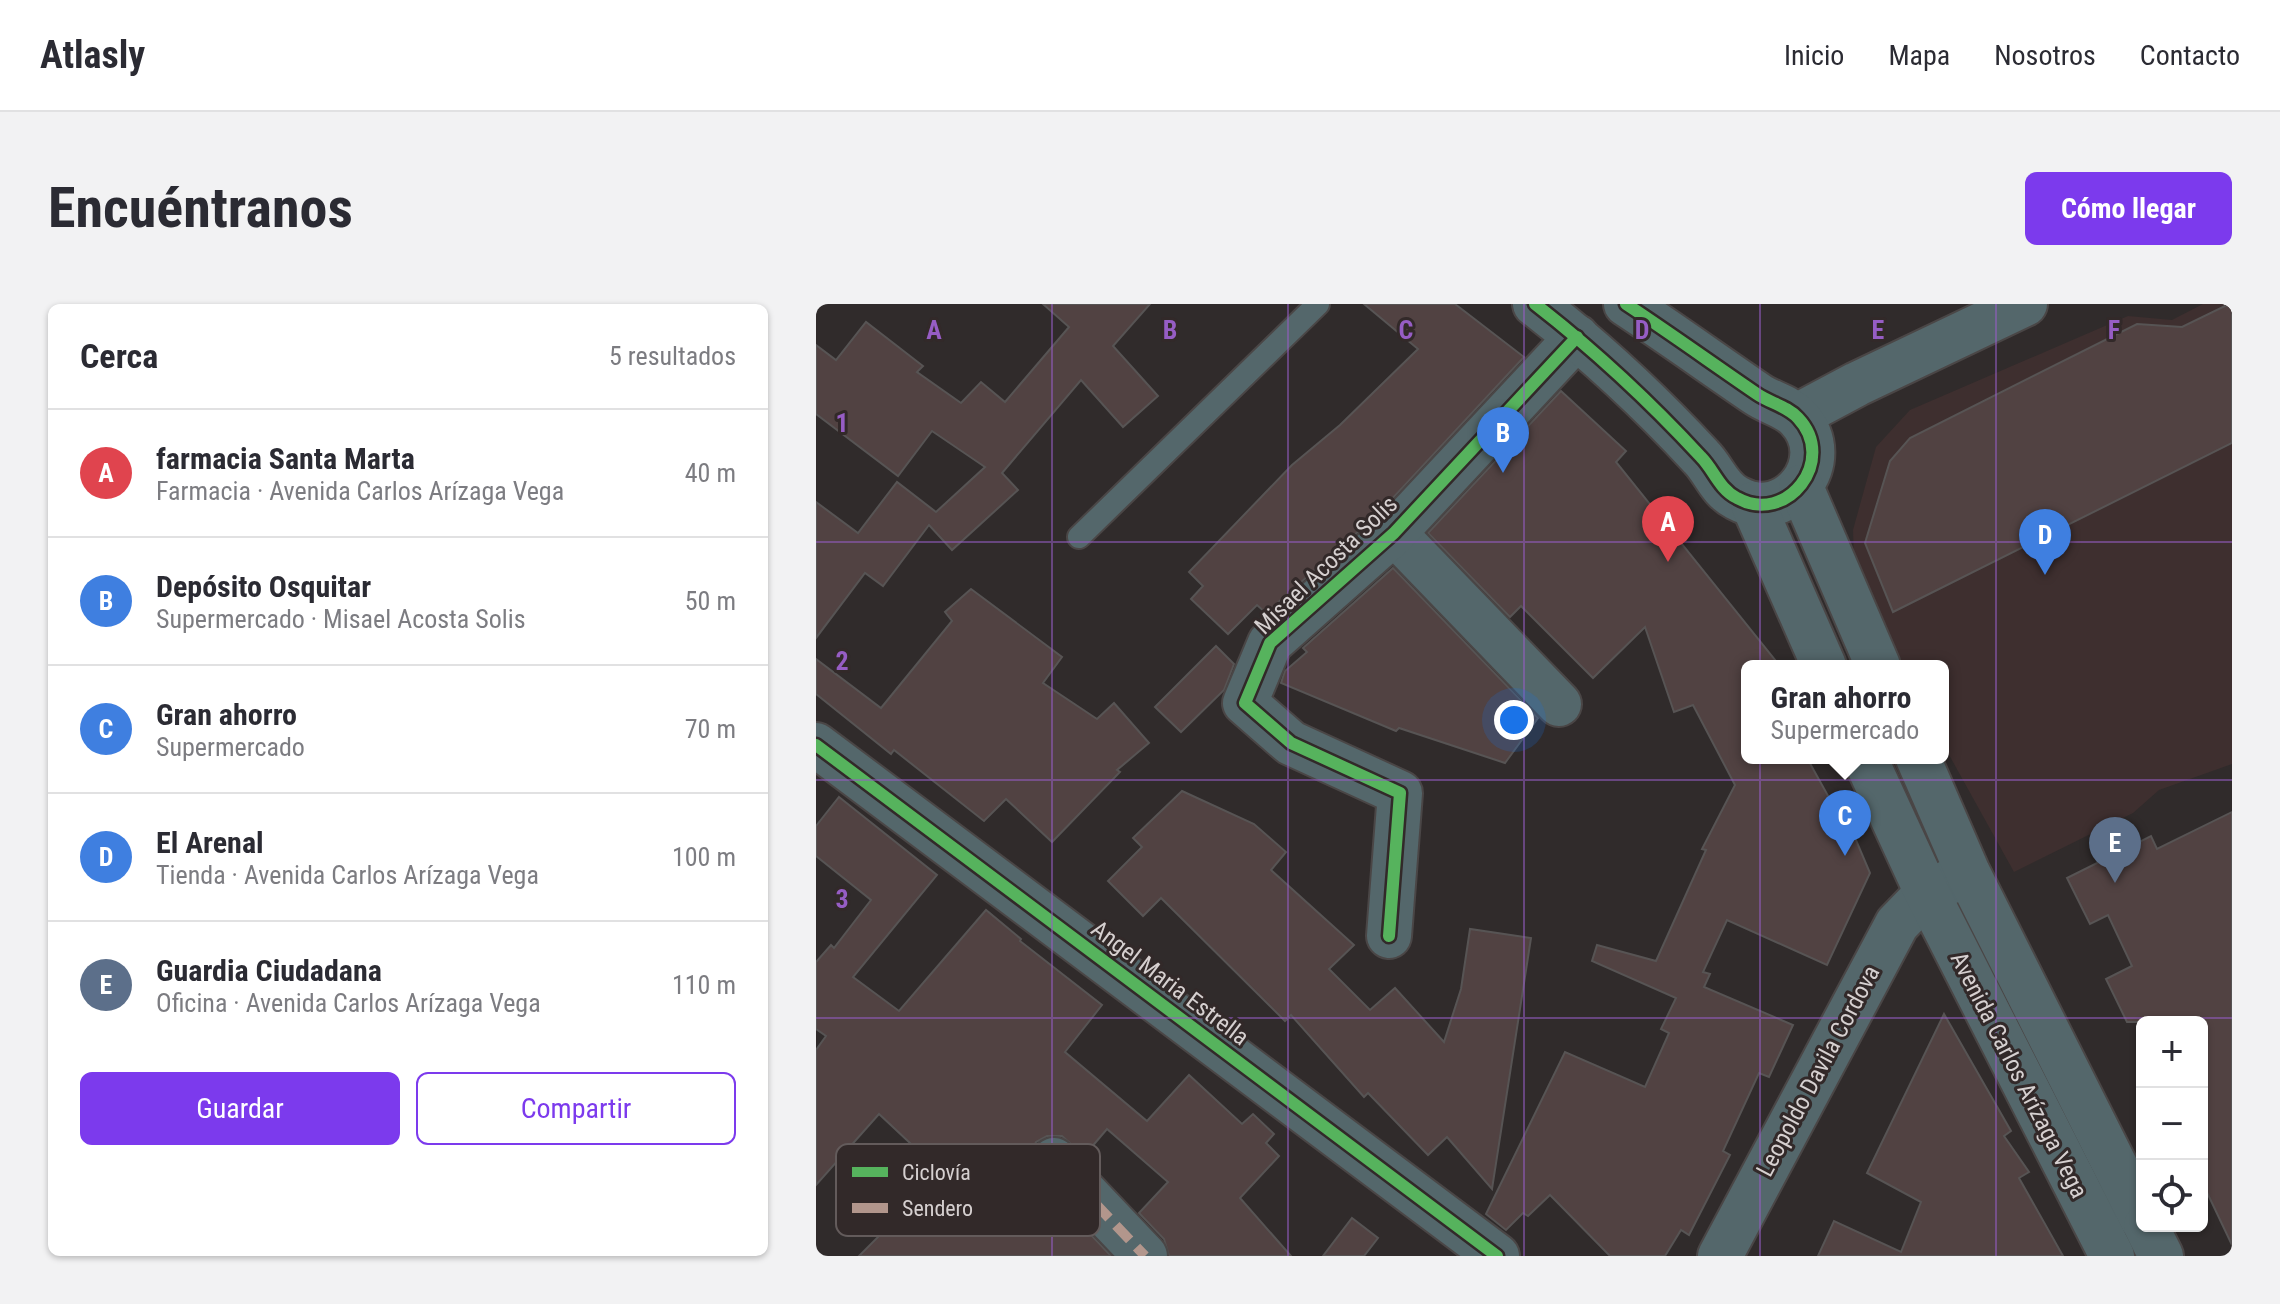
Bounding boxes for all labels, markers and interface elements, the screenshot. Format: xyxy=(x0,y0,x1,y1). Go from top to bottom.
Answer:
text: Atlasly xyxy=(40,33,145,77)
text: Inicio xyxy=(1784,39,1844,72)
text: Mapa xyxy=(1888,39,1950,72)
text: Nosotros xyxy=(1994,39,2096,72)
text: Contacto xyxy=(2140,39,2240,72)
button: Cómo llegar xyxy=(2025,172,2232,245)
text: Encuéntranos xyxy=(48,175,353,241)
text: A xyxy=(926,315,942,345)
text: B xyxy=(1163,315,1177,345)
text: C xyxy=(1399,315,1414,345)
text: D xyxy=(1635,315,1649,345)
text: E xyxy=(1872,315,1885,345)
text: F xyxy=(2108,315,2120,345)
text: Cerca xyxy=(80,336,158,376)
text: 5 resultados xyxy=(609,341,736,371)
pin: B xyxy=(1477,407,1529,473)
text: 1 xyxy=(835,408,849,438)
text: farmacia Santa Marta xyxy=(156,441,415,476)
text: A xyxy=(98,458,114,488)
text: 40 m xyxy=(685,458,736,488)
text: Farmacia · Avenida Carlos Arízaga Vega xyxy=(156,476,564,506)
street label: Misael Acosta Solis xyxy=(1249,490,1403,640)
pin: A xyxy=(1642,496,1694,562)
pin: D xyxy=(2019,509,2071,575)
text: Depósito Osquitar xyxy=(156,569,371,604)
text: B xyxy=(99,586,113,616)
text: 50 m xyxy=(685,586,736,616)
text: Supermercado · Misael Acosta Solis xyxy=(156,604,526,634)
text: 2 xyxy=(835,646,849,676)
popup xyxy=(1741,660,1949,764)
text: Gran ahorro xyxy=(1771,680,1912,715)
text: Gran ahorro xyxy=(156,697,297,732)
your location xyxy=(1494,700,1534,740)
text: C xyxy=(99,714,113,744)
text: 70 m xyxy=(685,714,736,744)
text: Supermercado xyxy=(1771,715,1919,745)
text: Supermercado xyxy=(156,732,305,762)
pin: C xyxy=(1819,790,1871,856)
pin: E xyxy=(2089,817,2141,883)
text: El Arenal xyxy=(156,825,264,860)
text: D xyxy=(99,842,113,872)
text: 100 m xyxy=(672,842,736,872)
text: Tienda · Avenida Carlos Arízaga Vega xyxy=(156,860,539,890)
text: 3 xyxy=(835,884,849,914)
street label: Angel Maria Estrella xyxy=(1086,915,1254,1051)
street label: Avenida Carlos Arízaga Vega xyxy=(1945,947,2093,1203)
text: Guardia Ciudadana xyxy=(156,953,382,988)
street label: Leopoldo Davila Cordova xyxy=(1750,961,1886,1181)
text: E xyxy=(100,970,112,1000)
text: 110 m xyxy=(672,970,736,1000)
text: Oficina · Avenida Carlos Arízaga Vega xyxy=(156,988,541,1018)
map controls xyxy=(2136,1016,2208,1232)
button: + xyxy=(2136,1016,2208,1088)
button: Guardar xyxy=(80,1072,400,1145)
button: Compartir xyxy=(416,1072,736,1145)
button: − xyxy=(2136,1088,2208,1160)
legend xyxy=(836,1144,1100,1236)
text: Ciclovía xyxy=(902,1160,971,1185)
button: locate xyxy=(2136,1160,2208,1232)
text: Sendero xyxy=(902,1196,973,1221)

